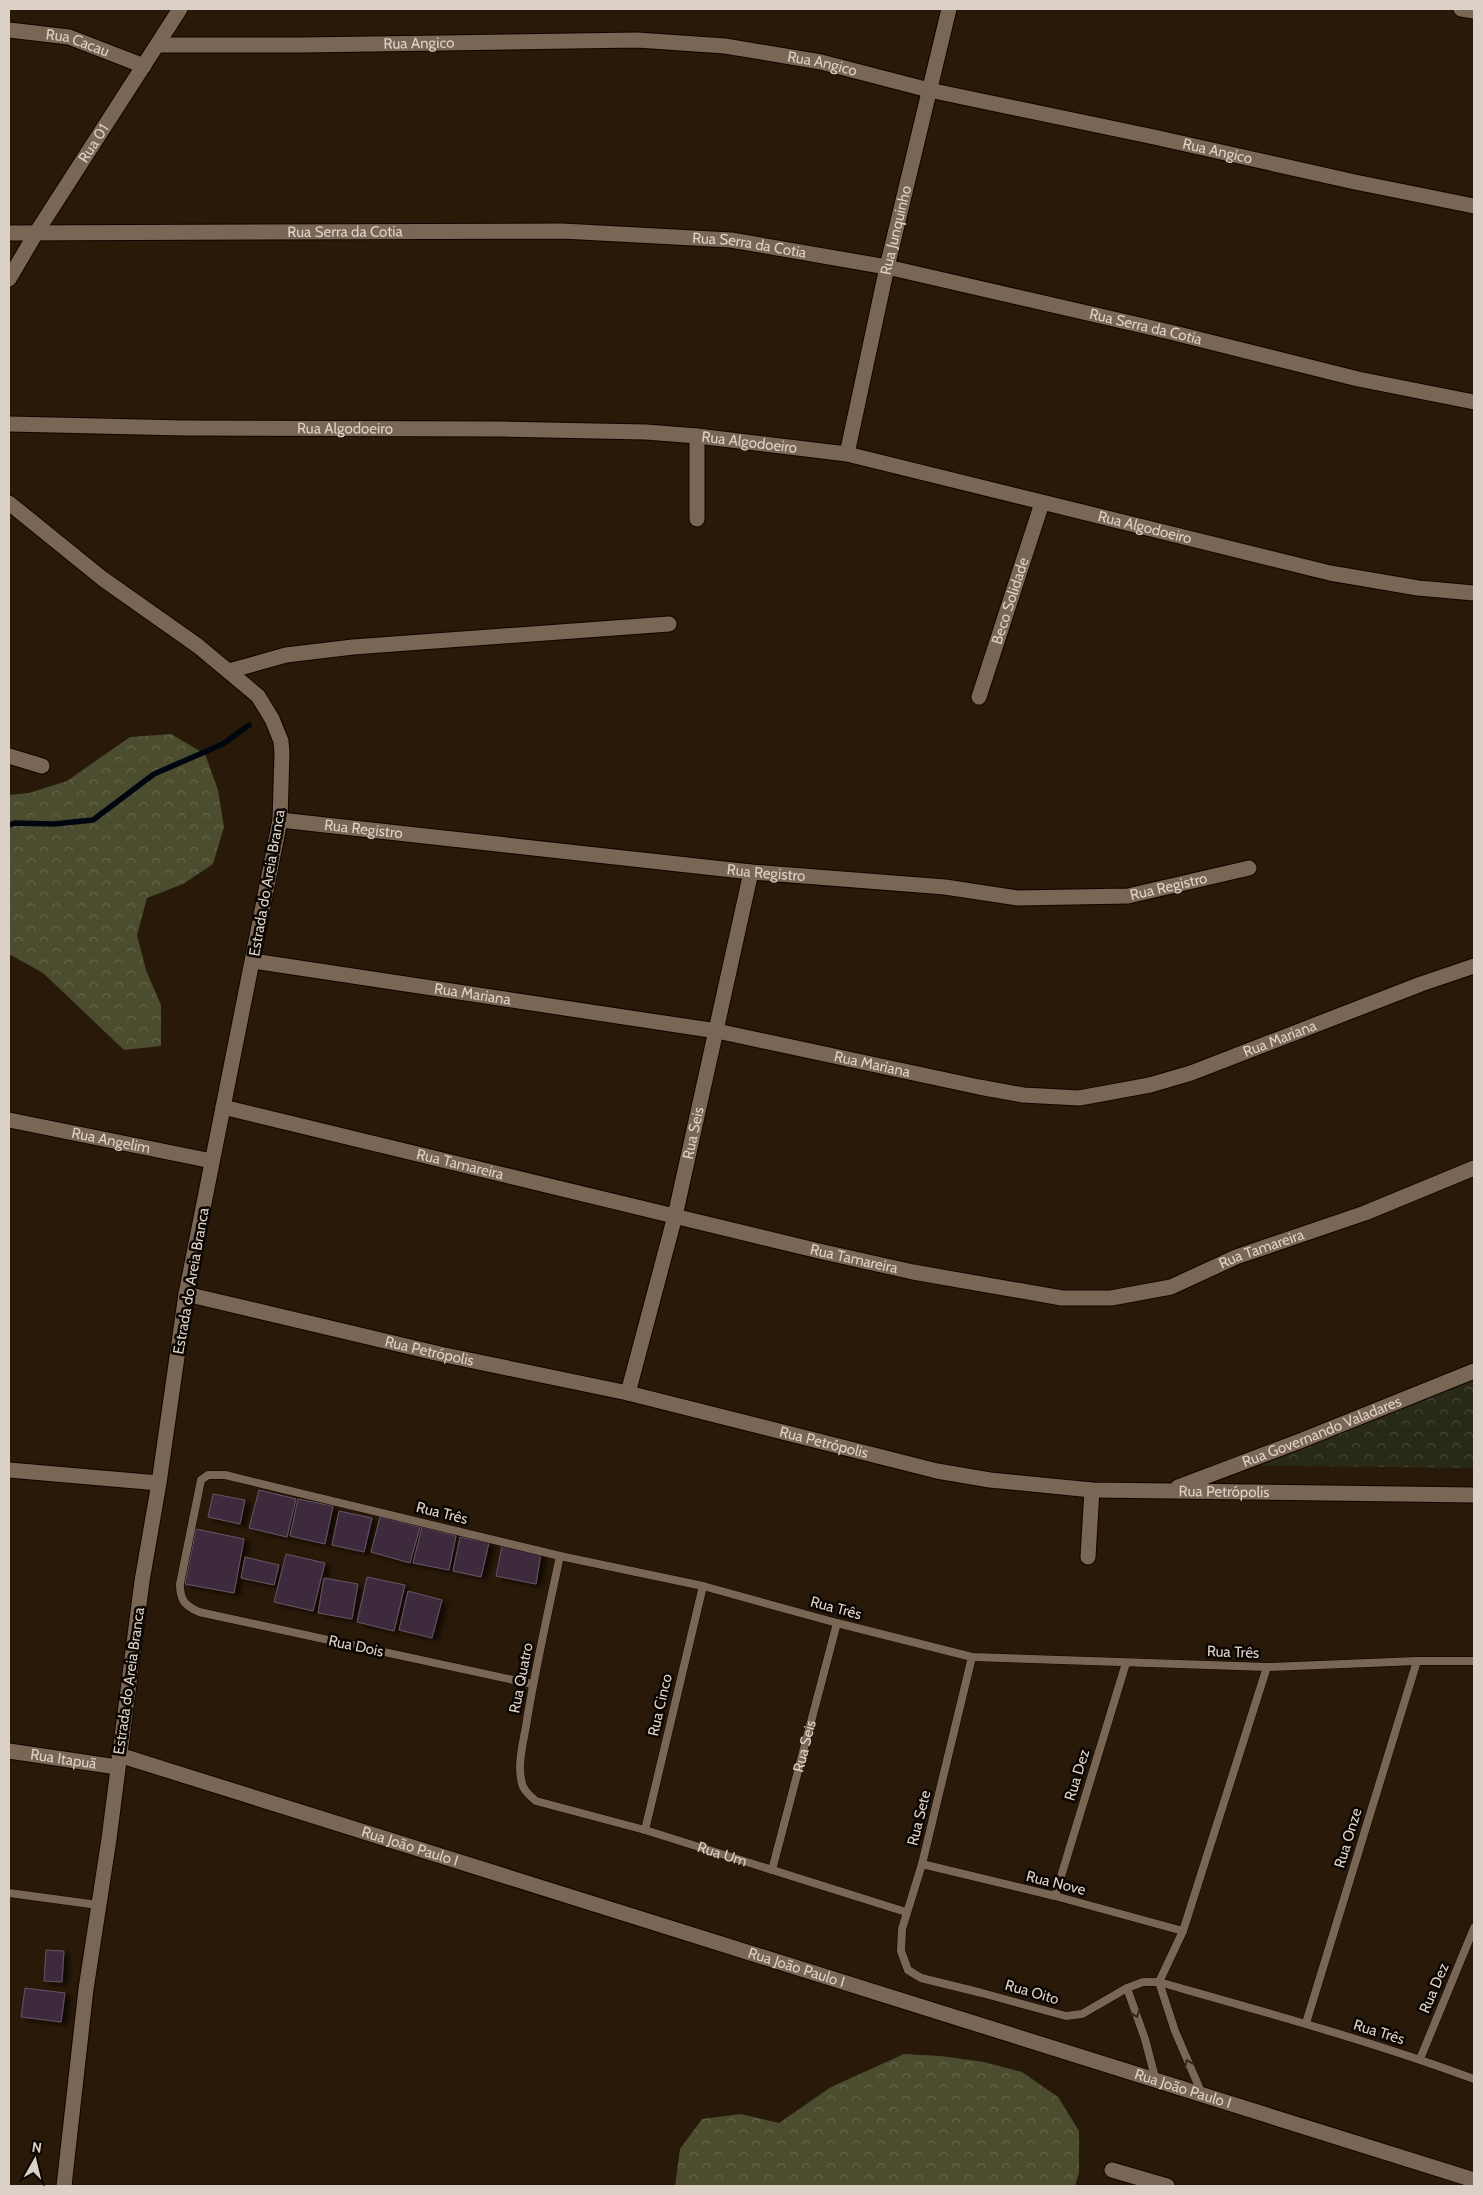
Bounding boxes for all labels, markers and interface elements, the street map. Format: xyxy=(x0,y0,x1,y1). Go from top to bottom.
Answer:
street label: Rua Cacau xyxy=(45,25,112,61)
street label: Rua Angico xyxy=(383,34,455,53)
street label: Rua Angico xyxy=(786,48,859,80)
street label: Rua 01 xyxy=(75,120,113,166)
street label: Rua Angico xyxy=(1181,135,1254,168)
street label: Rua Junquinho xyxy=(877,184,915,277)
street label: Rua Serra da Cotia xyxy=(287,223,403,241)
street label: Rua Serra da Cotia xyxy=(692,229,809,262)
street label: Rua Serra da Cotia xyxy=(1088,305,1205,349)
street label: Rua Algodoeiro xyxy=(297,419,393,438)
street label: Rua Algodoeiro xyxy=(701,428,798,457)
street label: Rua Algodoeiro xyxy=(1096,507,1194,548)
street label: Beco Solidade xyxy=(988,555,1033,647)
street label: Estrada do Areia Branca xyxy=(245,808,289,958)
street label: Rua Registro xyxy=(323,816,404,842)
street label: Rua Registro xyxy=(726,860,806,885)
street label: Rua Registro xyxy=(1128,869,1209,904)
street label: Rua Mariana xyxy=(433,979,513,1009)
street label: Rua Mariana xyxy=(1240,1016,1320,1061)
street label: Rua Mariana xyxy=(833,1047,913,1081)
street label: Rua Seis xyxy=(679,1105,708,1161)
street label: Rua Angelim xyxy=(70,1124,152,1157)
street label: Rua Tamareira xyxy=(415,1145,506,1184)
street label: Estrada do Areia Branca xyxy=(169,1206,213,1356)
street label: Rua Tamareira xyxy=(1216,1225,1307,1273)
street label: Rua Tamareira xyxy=(808,1240,900,1278)
street label: Rua Petrópolis xyxy=(383,1332,476,1370)
street label: Rua Governando Valadares xyxy=(1240,1392,1404,1471)
street label: Rua Petrópolis xyxy=(778,1423,870,1462)
street label: Rua Petrópolis xyxy=(1179,1482,1270,1501)
street label: Rua Três xyxy=(414,1498,470,1528)
street label: Rua Três xyxy=(808,1593,864,1623)
street label: Estrada do Areia Branca xyxy=(110,1605,148,1756)
street label: Rua Dois xyxy=(327,1631,385,1661)
street label: Rua Quatro xyxy=(505,1641,537,1715)
street label: Rua Três xyxy=(1206,1642,1260,1662)
street label: Rua Cinco xyxy=(644,1672,676,1738)
street label: Rua Seis xyxy=(789,1718,820,1774)
street label: Rua Itapuã xyxy=(29,1745,99,1773)
street label: Rua Dez xyxy=(1061,1747,1093,1803)
street label: Rua Sete xyxy=(903,1788,935,1848)
street label: Rua Onze xyxy=(1330,1806,1366,1870)
street label: Rua João Paulo I xyxy=(359,1823,461,1870)
street label: Rua Um xyxy=(695,1838,749,1871)
street label: Rua Nove xyxy=(1024,1867,1088,1899)
street label: Rua João Paulo I xyxy=(746,1944,847,1991)
street label: Rua Dez xyxy=(1415,1960,1453,2016)
street label: Rua Oito xyxy=(1003,1976,1061,2008)
one-way arrow xyxy=(1130,2009,1140,2017)
street label: Rua Três xyxy=(1351,2016,1407,2048)
one-way arrow xyxy=(1184,2059,1195,2068)
street label: Rua João Paulo I xyxy=(1132,2065,1233,2112)
north arrow xyxy=(10,2135,60,2185)
text: N xyxy=(31,2138,43,2157)

